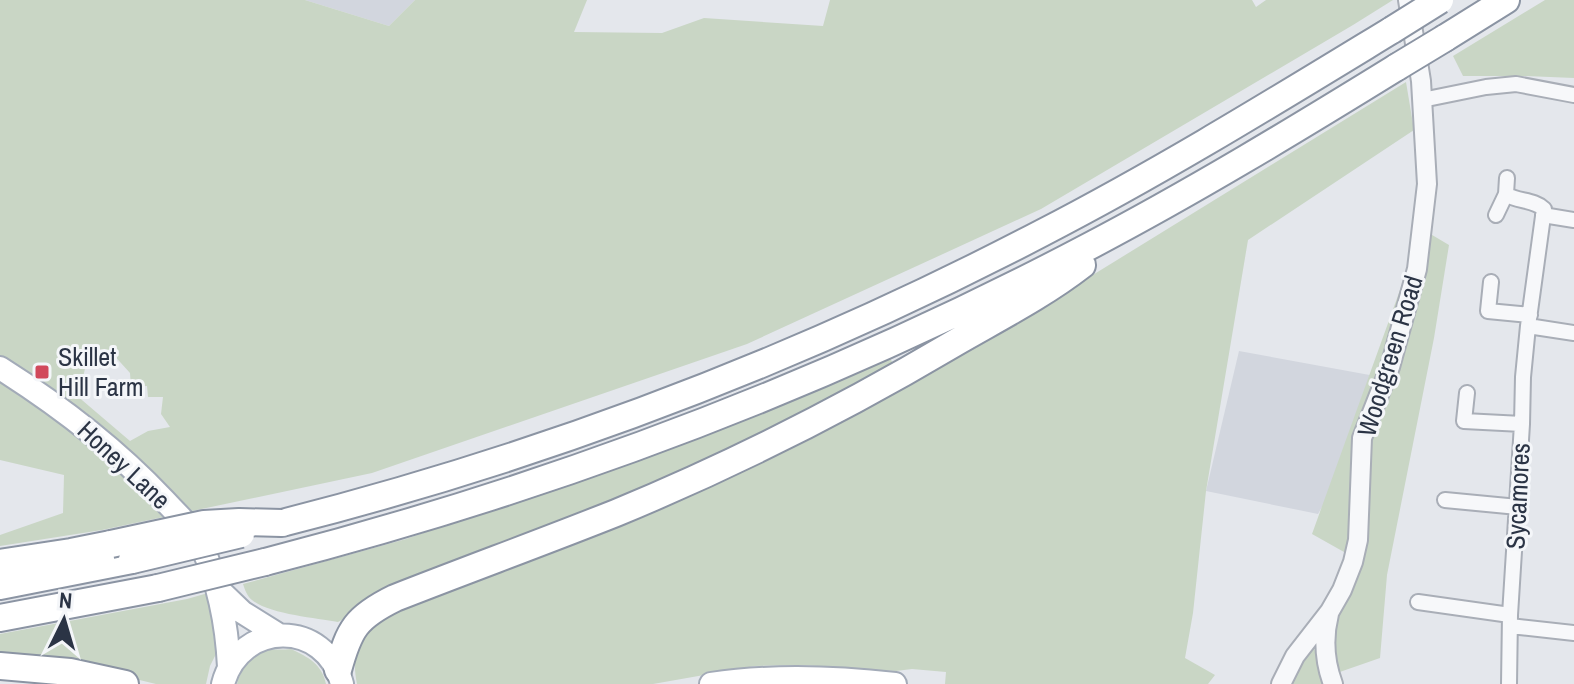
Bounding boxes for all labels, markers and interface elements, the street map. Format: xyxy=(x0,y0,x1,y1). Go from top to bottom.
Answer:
street label: Woodgreen Road xyxy=(1348,271,1431,441)
place label: Skillet Hill Farm xyxy=(58,339,143,404)
marker: Skillet Hill Farm xyxy=(33,363,51,381)
street label: Honey Lane xyxy=(70,413,178,517)
street label: Sycamores xyxy=(1497,442,1538,550)
north arrow xyxy=(24,580,104,660)
text: N xyxy=(58,585,74,616)

